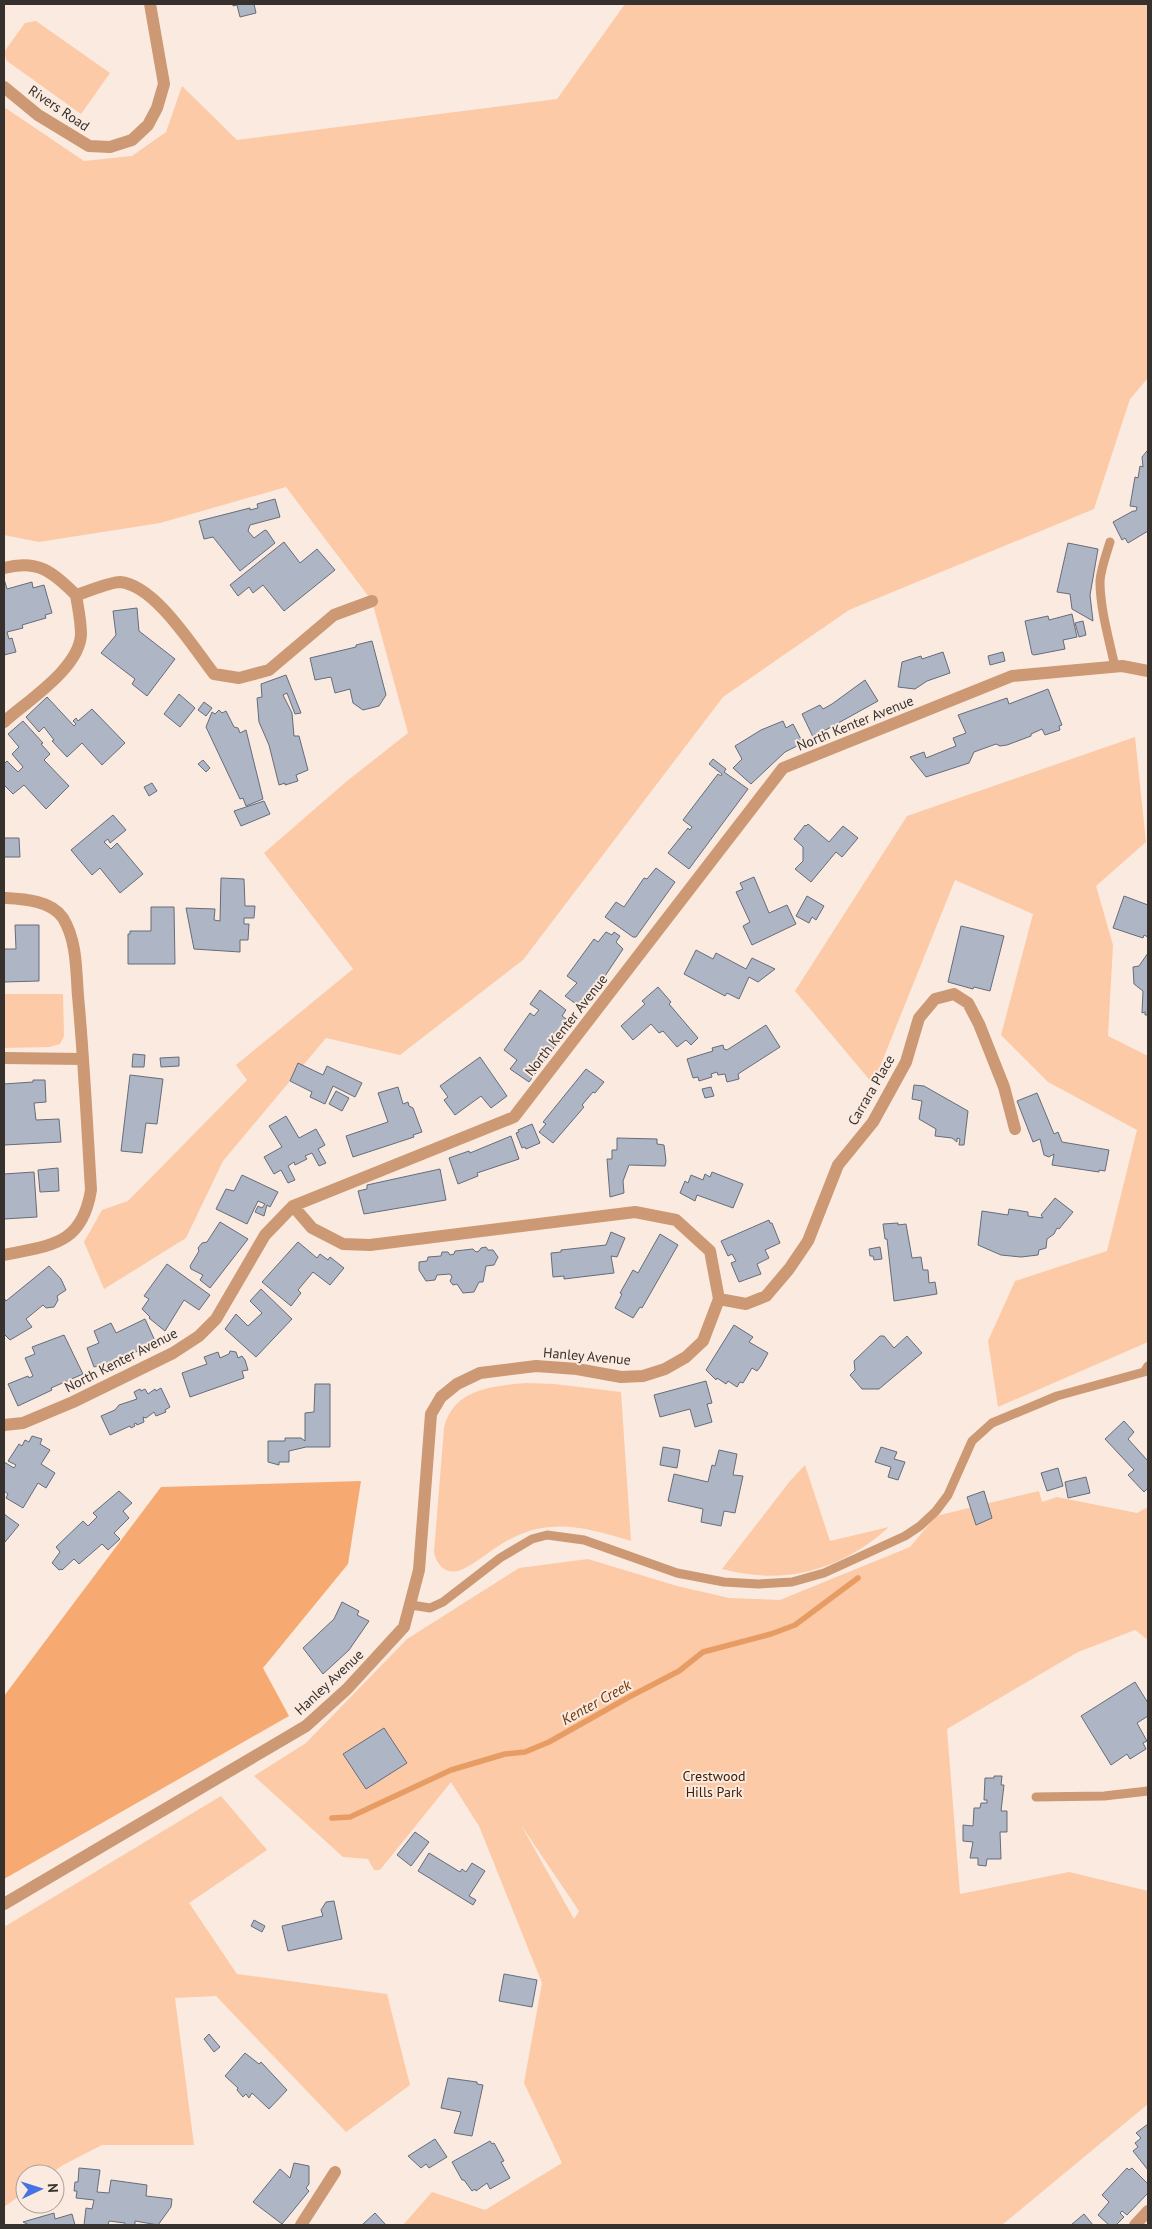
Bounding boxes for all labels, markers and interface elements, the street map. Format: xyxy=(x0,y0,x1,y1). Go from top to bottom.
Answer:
street label: Rivers Road xyxy=(25,81,93,135)
street label: North Kenter Avenue xyxy=(794,691,916,755)
street label: North Kenter Avenue xyxy=(521,970,611,1080)
street label: Carrara Place xyxy=(844,1051,898,1129)
street label: North Kenter Avenue xyxy=(62,1324,180,1396)
street label: Hanley Avenue xyxy=(542,1343,632,1369)
street label: Hanley Avenue xyxy=(291,1645,367,1719)
water label: Kenter Creek xyxy=(558,1674,635,1729)
park label: Crestwood Hills Park xyxy=(683,1767,745,1801)
north arrow xyxy=(15,2164,65,2214)
text: N xyxy=(44,2183,62,2193)

